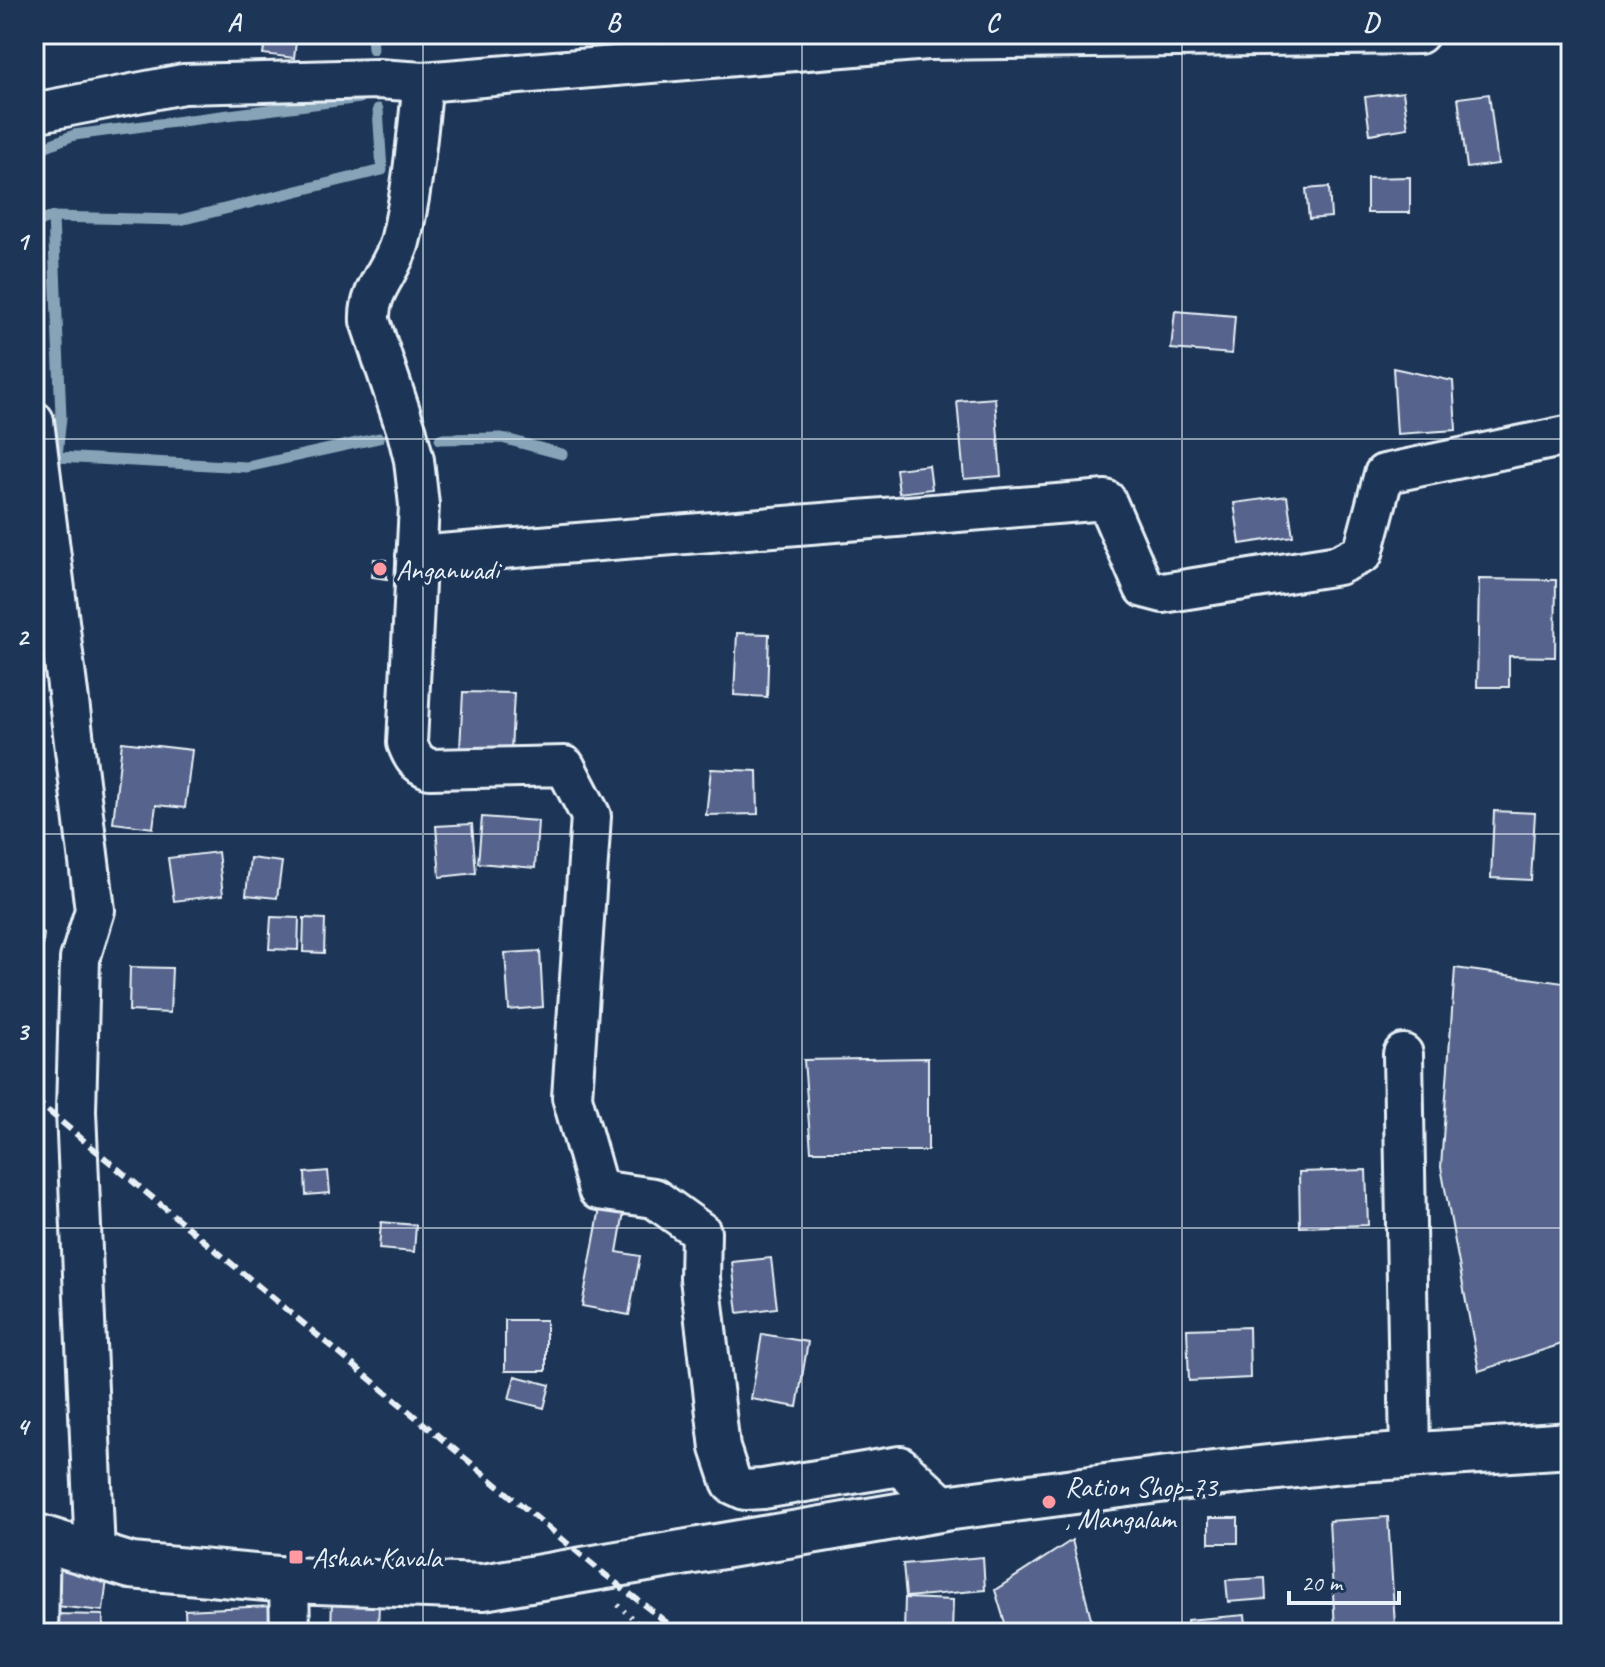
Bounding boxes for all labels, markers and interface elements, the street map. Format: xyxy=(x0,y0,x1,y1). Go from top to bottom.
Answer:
text: A xyxy=(227,6,242,39)
text: B xyxy=(606,6,622,39)
text: C xyxy=(986,6,1002,39)
text: D xyxy=(1363,6,1381,39)
text: 1 xyxy=(16,225,31,258)
place label: Anganwadi xyxy=(396,552,503,587)
marker: Anganwadi xyxy=(371,560,389,578)
text: 2 xyxy=(16,620,30,653)
text: 3 xyxy=(16,1015,30,1048)
text: 4 xyxy=(16,1410,31,1443)
place label: Ration Shop-73 , Mangalam xyxy=(1065,1469,1219,1536)
marker: Ration Shop-73 , Mangalam xyxy=(1040,1493,1058,1511)
place label: Ashan Kavala xyxy=(312,1540,443,1575)
marker: Ashan Kavala xyxy=(287,1548,305,1566)
scale bar xyxy=(1289,1555,1399,1605)
text: 20 m xyxy=(1301,1568,1344,1598)

